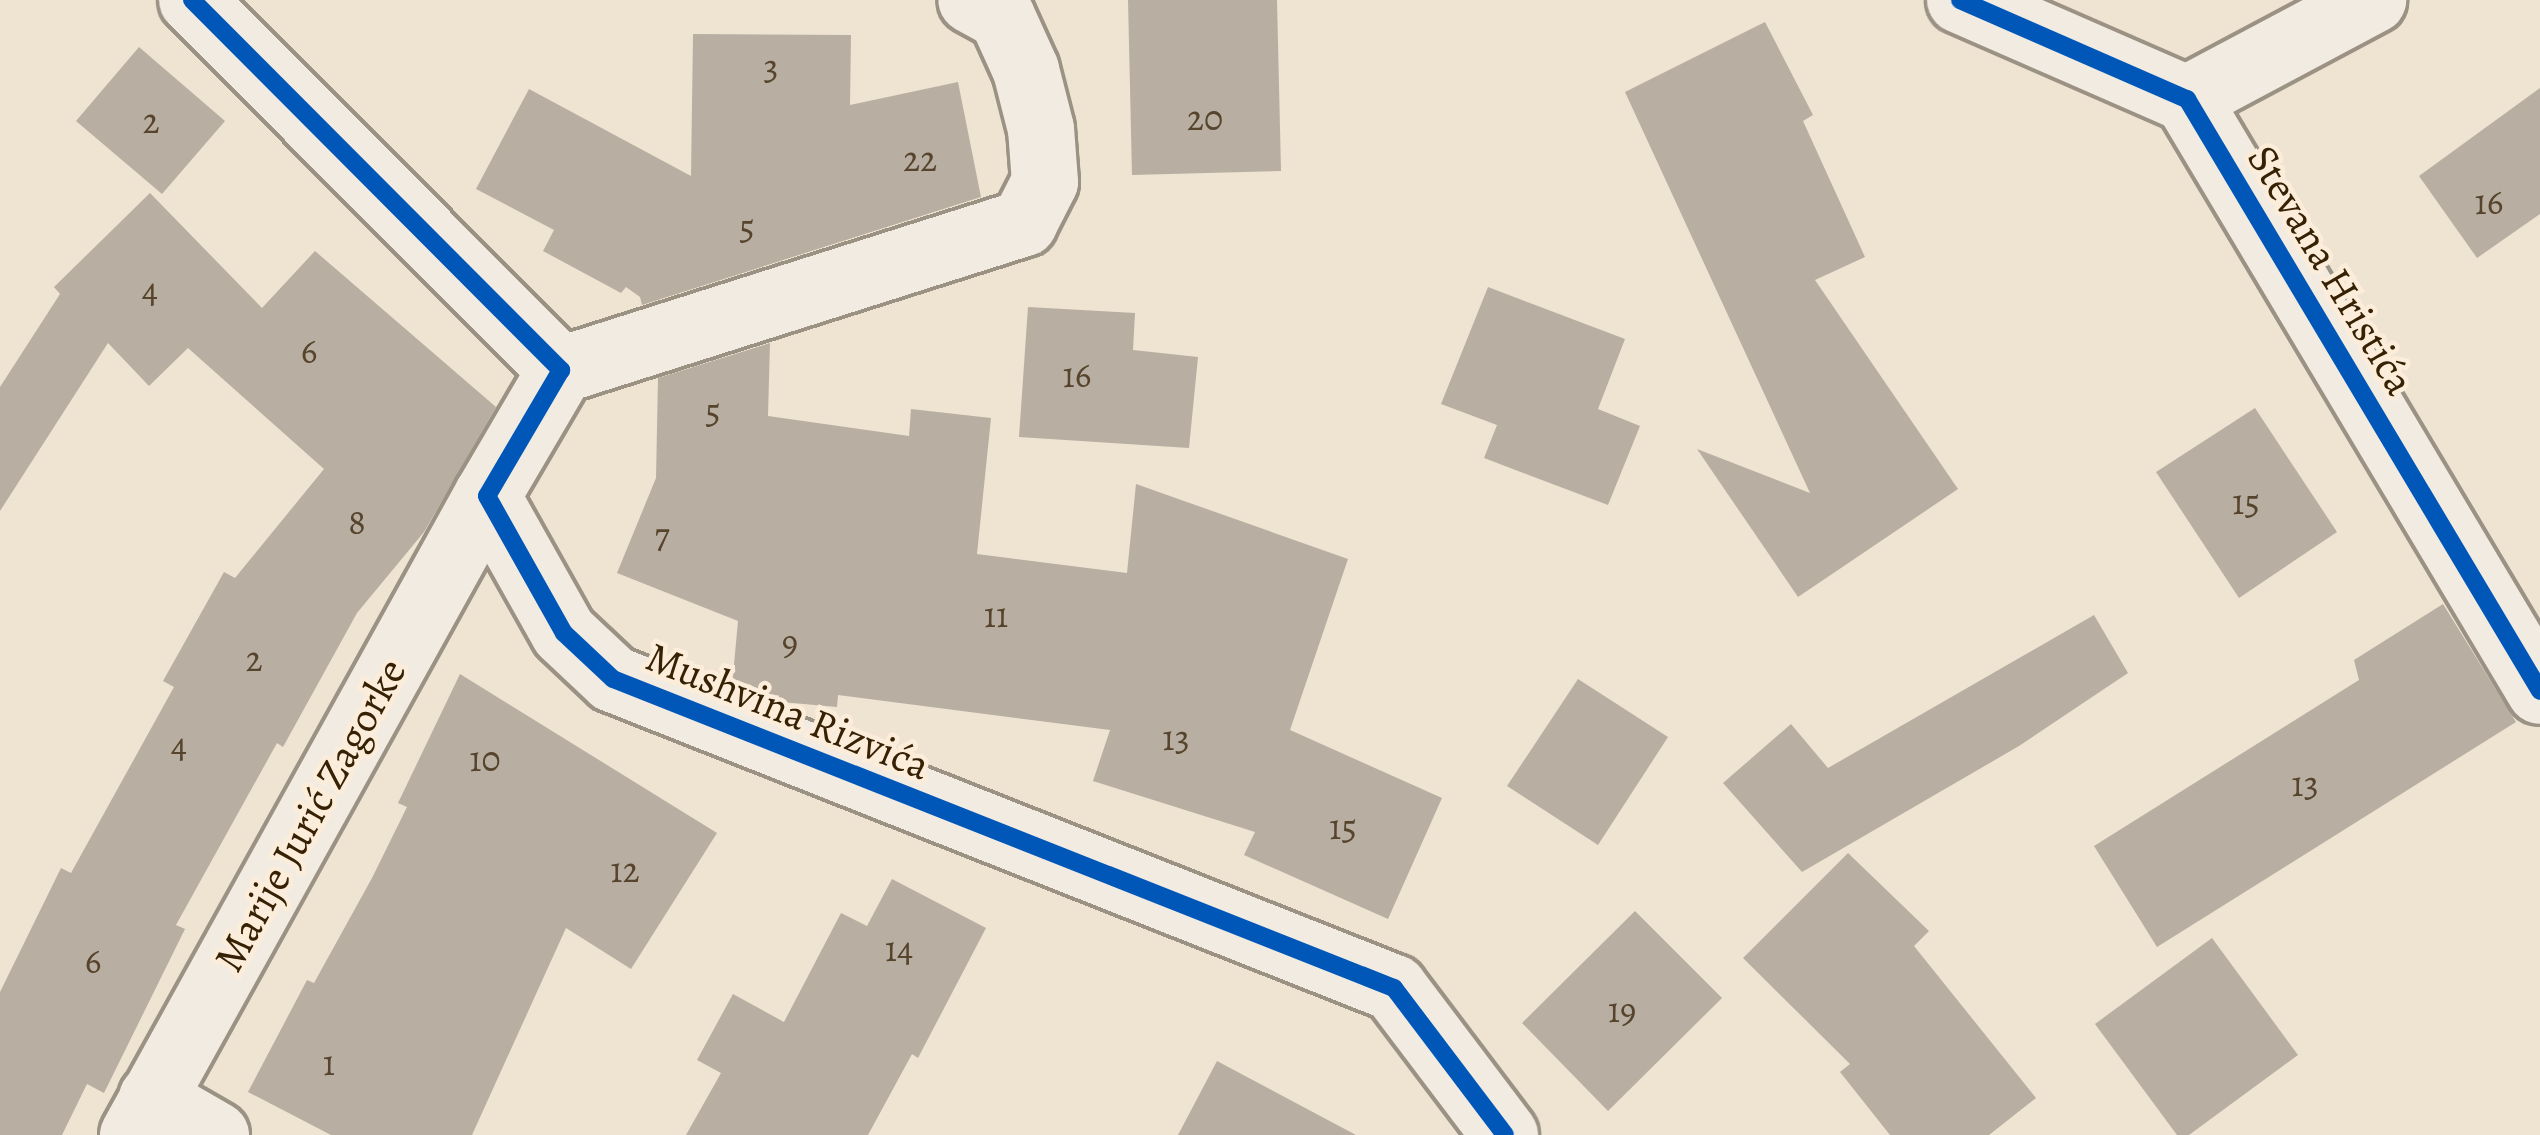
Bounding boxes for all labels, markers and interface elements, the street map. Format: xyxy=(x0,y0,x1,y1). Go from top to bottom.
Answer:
house number: 3 xyxy=(764,45,778,89)
house number: 20 xyxy=(1187,96,1223,140)
house number: 2 xyxy=(142,99,160,143)
street label: Stevana Hristića xyxy=(2237,136,2425,404)
house number: 22 xyxy=(903,137,937,181)
house number: 16 xyxy=(2475,180,2503,224)
house number: 5 xyxy=(739,205,755,249)
house number: 4 xyxy=(142,268,158,312)
house number: 6 xyxy=(301,329,317,373)
house number: 16 xyxy=(1063,353,1091,397)
house number: 5 xyxy=(705,389,721,433)
house number: 15 xyxy=(2232,480,2260,524)
house number: 8 xyxy=(348,500,366,544)
house number: 7 xyxy=(654,513,670,557)
house number: 11 xyxy=(984,593,1008,637)
house number: 9 xyxy=(782,620,798,664)
street label: Mushvina Rizvića xyxy=(639,631,937,791)
house number: 2 xyxy=(245,637,263,681)
street label: Marije Jurić Zagorke xyxy=(203,650,417,980)
house number: 13 xyxy=(1162,716,1190,760)
house number: 4 xyxy=(171,723,187,767)
house number: 10 xyxy=(469,737,501,781)
house number: 13 xyxy=(2291,762,2319,806)
house number: 15 xyxy=(1329,805,1357,849)
house number: 12 xyxy=(610,848,640,892)
house number: 14 xyxy=(885,927,913,971)
house number: 6 xyxy=(85,939,101,983)
house number: 19 xyxy=(1608,988,1636,1032)
house number: 1 xyxy=(323,1041,335,1085)

